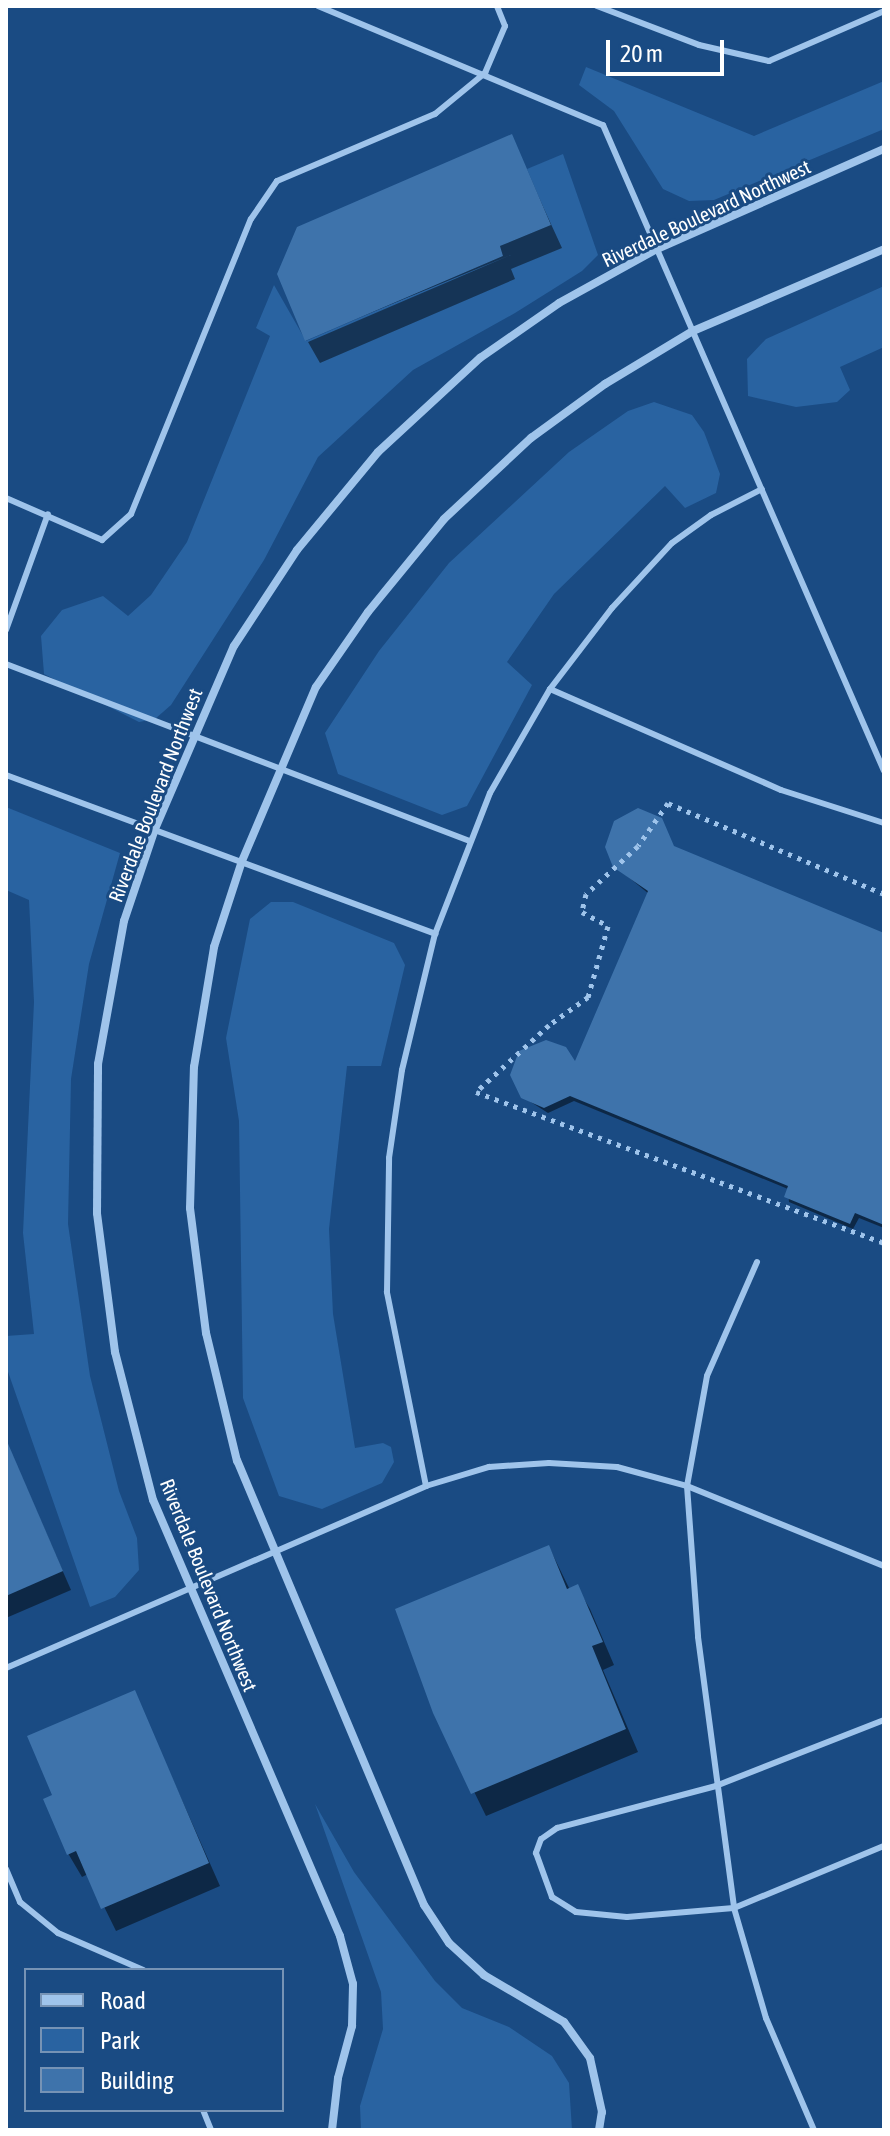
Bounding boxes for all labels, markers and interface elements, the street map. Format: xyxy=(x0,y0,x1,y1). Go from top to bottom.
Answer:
scale bar xyxy=(610,24,728,74)
text: 20 m xyxy=(620,40,663,67)
street label: Riverdale Boulevard Northwest xyxy=(598,154,814,272)
street label: Riverdale Boulevard Northwest xyxy=(103,685,207,905)
street label: Riverdale Boulevard Northwest xyxy=(155,1475,263,1695)
legend xyxy=(24,1968,284,2112)
text: Road xyxy=(100,1987,146,2014)
text: Park xyxy=(100,2027,140,2054)
text: Building xyxy=(100,2067,173,2094)

